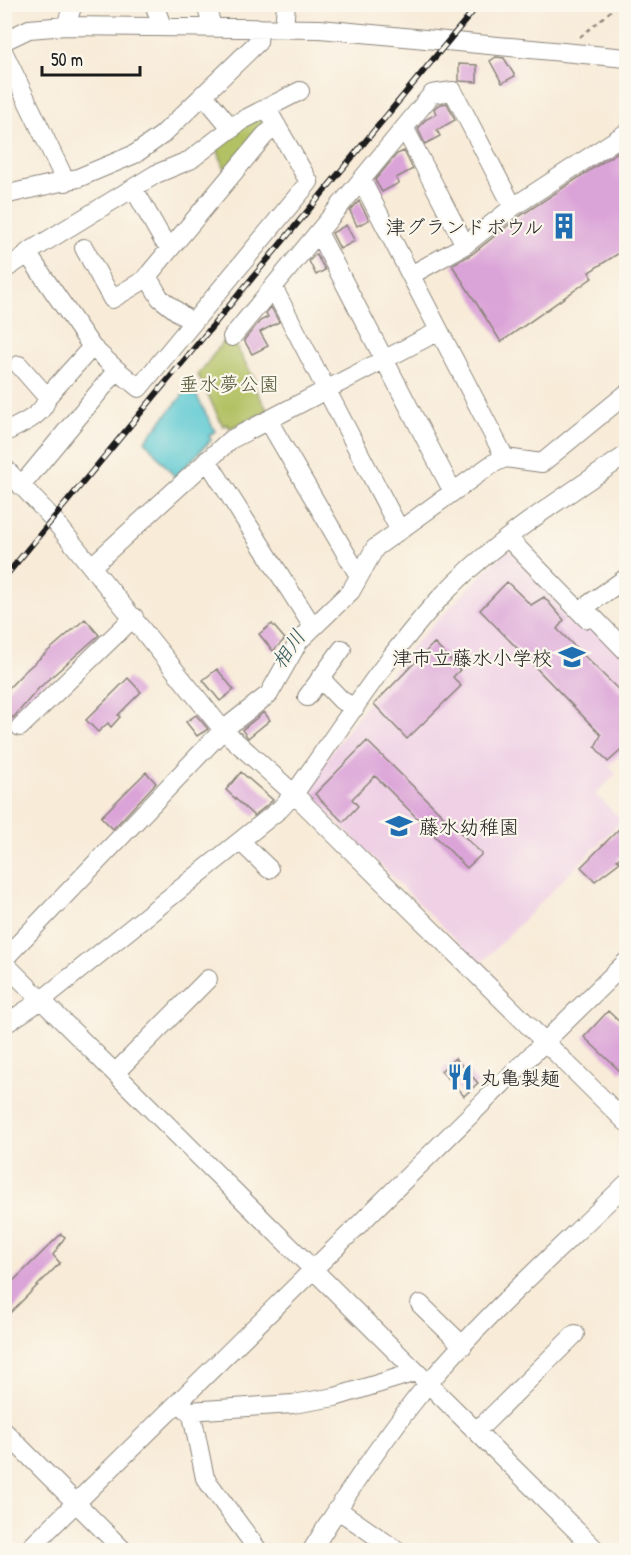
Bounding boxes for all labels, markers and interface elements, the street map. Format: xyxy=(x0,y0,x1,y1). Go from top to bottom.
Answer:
scale bar xyxy=(42,39,140,77)
text: 50 m xyxy=(51,47,83,72)
building icon: 津グランドボウル xyxy=(549,211,579,241)
place label: 津グランドボウル xyxy=(386,213,544,240)
park label: 垂水夢公園 xyxy=(179,370,279,397)
water label: 相川 xyxy=(264,623,312,675)
school or university icon: 津市立藤水小学校 xyxy=(557,642,587,672)
place label: 津市立藤水小学校 xyxy=(392,644,552,671)
school or university icon: 藤水幼稚園 xyxy=(384,811,414,841)
place label: 藤水幼稚園 xyxy=(419,813,519,840)
restaurant icon: 丸亀製麺 xyxy=(445,1062,475,1092)
place label: 丸亀製麺 xyxy=(480,1064,560,1091)

